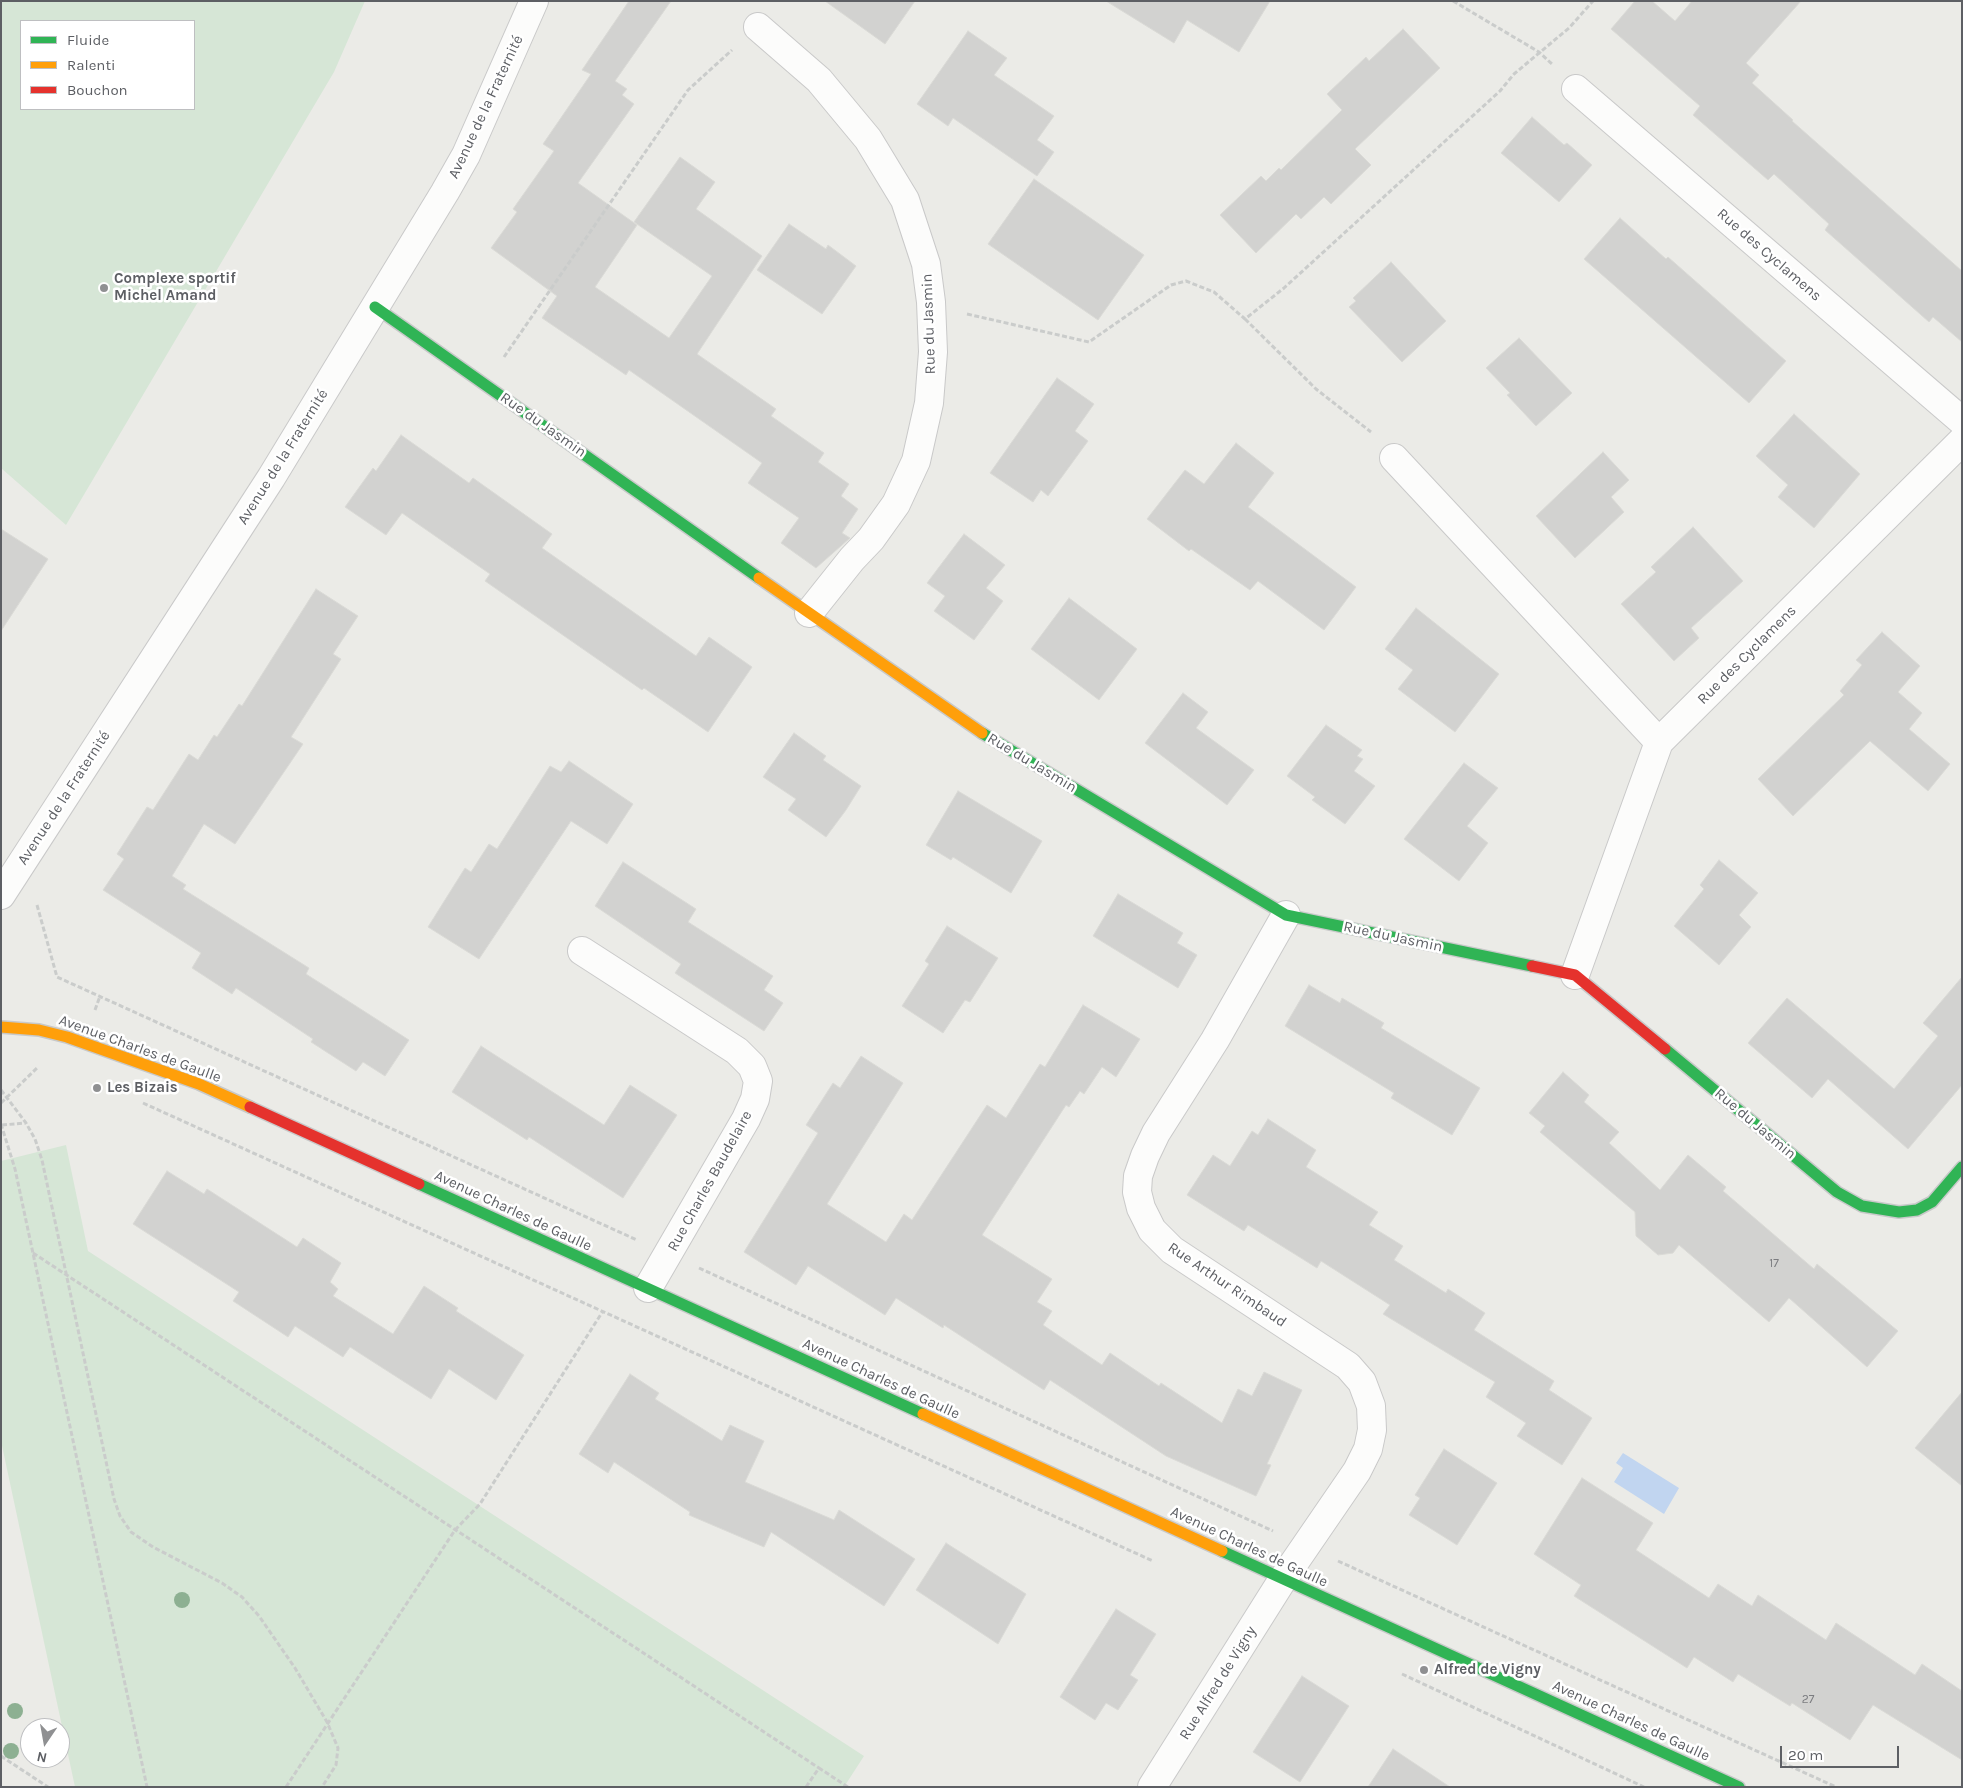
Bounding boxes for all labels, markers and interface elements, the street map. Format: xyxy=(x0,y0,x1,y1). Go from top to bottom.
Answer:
legend xyxy=(20,20,195,110)
text: Fluide xyxy=(67,31,109,49)
street label: Avenue de la Fraternité xyxy=(445,32,527,182)
text: Ralenti xyxy=(67,56,116,74)
text: Bouchon xyxy=(67,81,128,99)
street label: Rue des Cyclamens xyxy=(1713,205,1825,305)
place label: Complexe sportif Michel Amand xyxy=(114,270,236,305)
street label: Rue du Jasmin xyxy=(918,273,940,375)
marker: Complexe sportif Michel Amand xyxy=(98,282,110,294)
street label: Avenue de la Fraternité xyxy=(234,386,332,528)
street label: Rue du Jasmin xyxy=(497,389,589,461)
street label: Rue des Cyclamens xyxy=(1694,602,1800,708)
street label: Avenue de la Fraternité xyxy=(14,728,114,868)
street label: Rue du Jasmin xyxy=(984,729,1080,797)
street label: Rue du Jasmin xyxy=(1342,918,1444,956)
street label: Avenue Charles de Gaulle xyxy=(56,1011,224,1087)
place label: Les Bizais xyxy=(107,1079,178,1097)
marker: Les Bizais xyxy=(91,1082,103,1094)
street label: Rue du Jasmin xyxy=(1711,1085,1799,1163)
street label: Rue Charles Baudelaire xyxy=(664,1107,756,1255)
street label: Avenue Charles de Gaulle xyxy=(431,1167,595,1255)
street label: Rue Arthur Rimbaud xyxy=(1164,1239,1290,1331)
house number: 17 xyxy=(1769,1257,1779,1271)
street label: Avenue Charles de Gaulle xyxy=(799,1335,963,1423)
street label: Avenue Charles de Gaulle xyxy=(1167,1503,1331,1591)
street label: Rue Alfred de Vigny xyxy=(1176,1623,1260,1743)
place label: Alfred de Vigny xyxy=(1434,1661,1541,1679)
marker: Alfred de Vigny xyxy=(1418,1664,1430,1676)
street label: Avenue Charles de Gaulle xyxy=(1549,1677,1713,1765)
house number: 27 xyxy=(1802,1693,1814,1707)
north arrow xyxy=(20,1718,70,1768)
scale bar xyxy=(1783,1736,1902,1768)
text: 20 m xyxy=(1788,1746,1823,1764)
text: N xyxy=(35,1748,49,1767)

